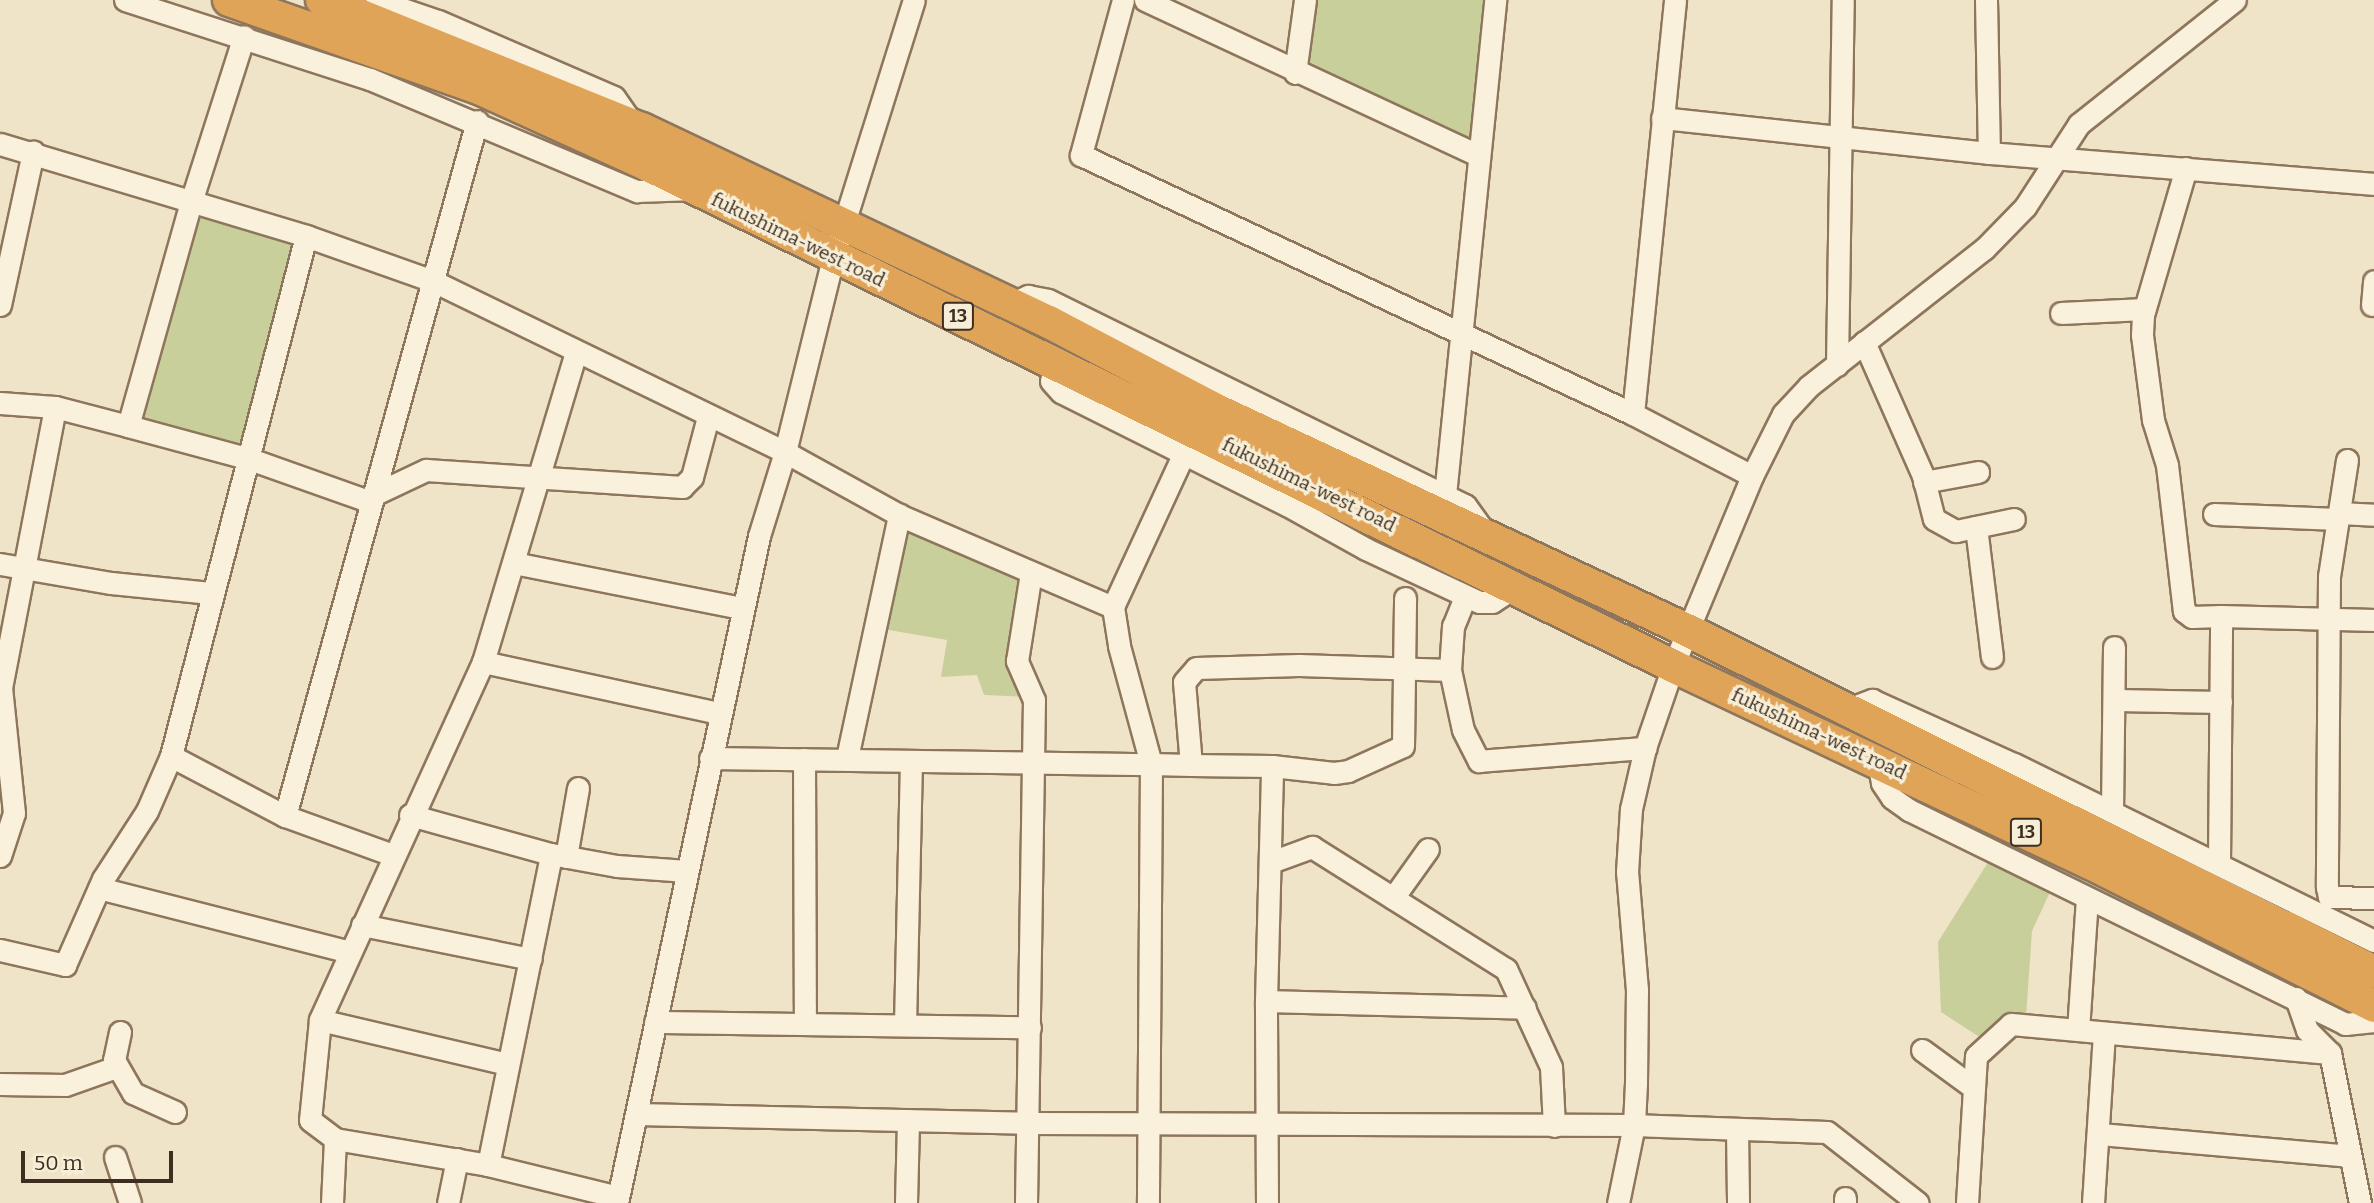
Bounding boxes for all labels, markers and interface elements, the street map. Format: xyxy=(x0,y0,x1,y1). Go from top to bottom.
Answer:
street label: fukushima-west road xyxy=(708,188,888,292)
road number: 13 xyxy=(940,302,976,330)
street label: fukushima-west road xyxy=(1219,433,1399,537)
street label: fukushima-west road xyxy=(1728,684,1910,784)
road number: 13 xyxy=(2008,818,2044,846)
scale bar xyxy=(24,1136,177,1180)
text: 50 m xyxy=(34,1150,83,1176)

